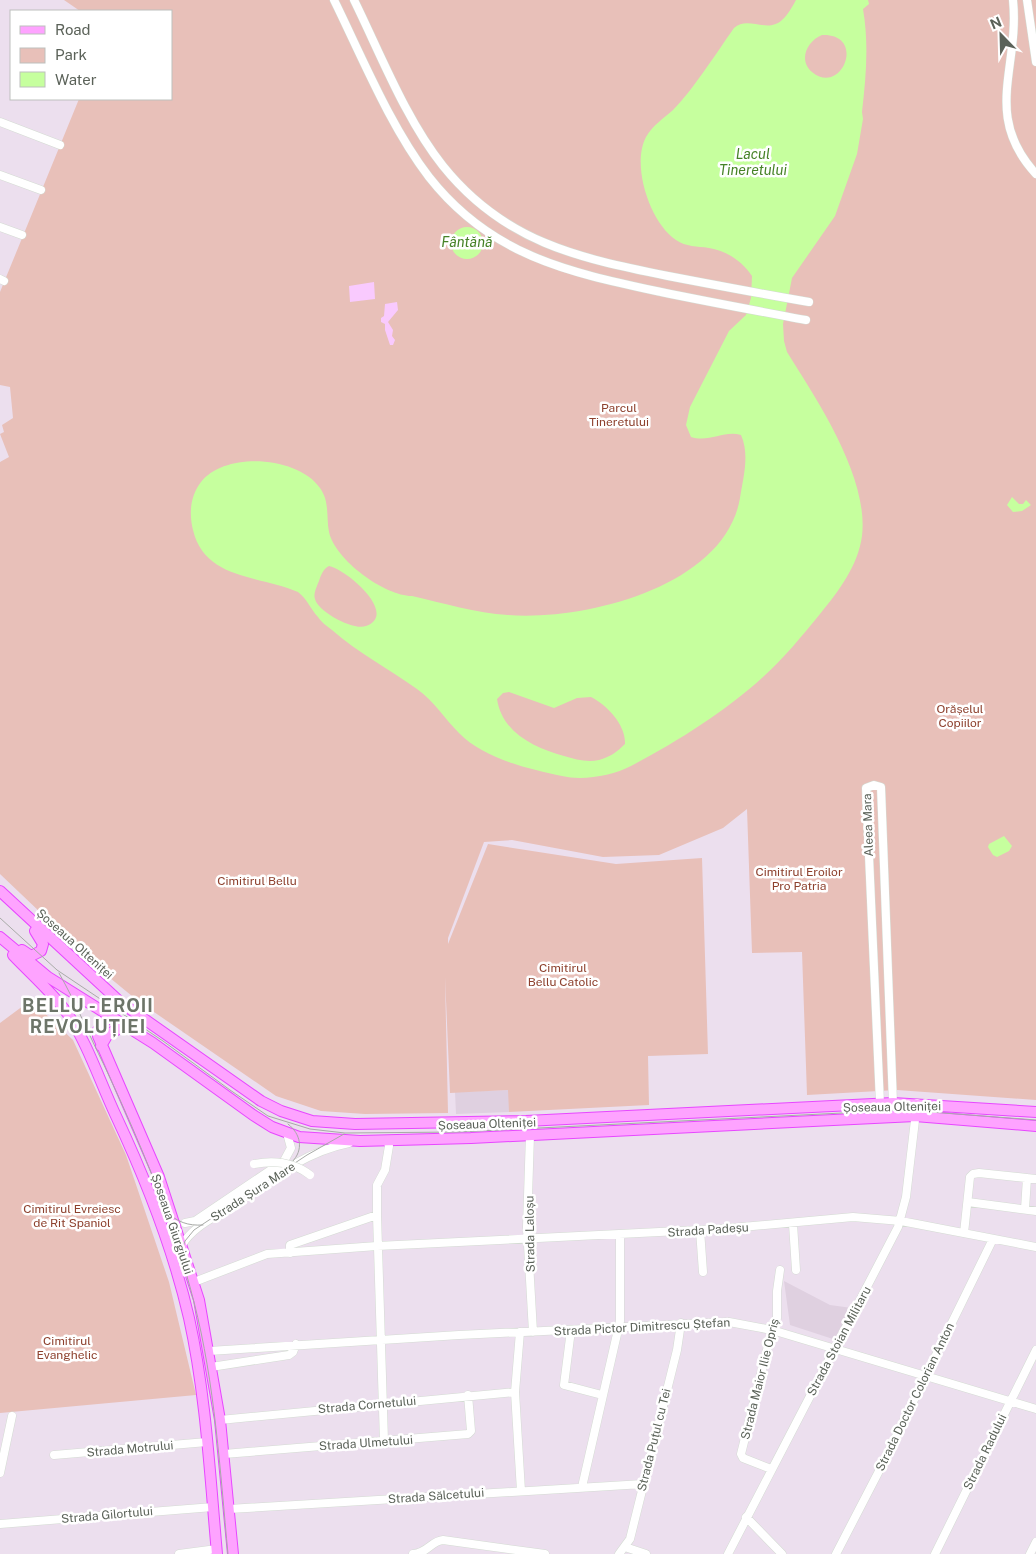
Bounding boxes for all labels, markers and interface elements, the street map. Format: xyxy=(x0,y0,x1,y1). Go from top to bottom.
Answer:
legend xyxy=(10,10,172,100)
north arrow xyxy=(976,10,1026,60)
text: N xyxy=(988,14,1004,33)
text: Road xyxy=(55,21,91,38)
text: Park xyxy=(55,46,87,63)
text: Water xyxy=(55,71,97,88)
water label: Lacul Tineretului xyxy=(719,146,787,178)
water label: Fântănă xyxy=(441,234,493,250)
park label: Parcul Tineretului xyxy=(589,401,649,429)
park label: Orășelul Copiilor xyxy=(937,702,984,730)
street label: Aleea Mara xyxy=(860,793,876,857)
park label: Cimitirul Eroilor Pro Patria xyxy=(755,865,843,893)
park label: Cimitirul Bellu xyxy=(217,874,297,888)
street label: Șoseaua Olteniței xyxy=(34,906,116,982)
park label: Cimitirul Bellu Catolic xyxy=(528,961,598,989)
district label: BELLU - EROII REVOLUȚIEI xyxy=(22,995,154,1038)
street label: Șoseaua Olteniței xyxy=(843,1099,941,1115)
street label: Șoseaua Olteniței xyxy=(438,1115,536,1133)
street label: Strada Șura Mare xyxy=(208,1159,298,1225)
street label: Șoseaua Giurgiului xyxy=(148,1172,196,1276)
street label: Strada Laloșu xyxy=(522,1195,538,1273)
park label: Cimitirul Evreiesc de Rit Spaniol xyxy=(23,1202,121,1230)
street label: Strada Padeșu xyxy=(667,1220,749,1240)
street label: Strada Stoian Militaru xyxy=(804,1284,874,1398)
street label: Strada Pictor Dimitrescu Ștefan xyxy=(554,1315,731,1339)
street label: Strada Maior Ilie Opriș xyxy=(738,1317,782,1441)
street label: Strada Doctor Colorian Anton xyxy=(873,1321,957,1473)
park label: Cimitirul Evanghelic xyxy=(37,1334,98,1362)
street label: Strada Puțul cu Tei xyxy=(634,1387,674,1493)
street label: Strada Cornetului xyxy=(317,1394,417,1416)
street label: Strada Radului xyxy=(961,1412,1009,1492)
street label: Strada Ulmetului xyxy=(318,1433,414,1453)
street label: Strada Motrului xyxy=(86,1438,174,1460)
street label: Strada Sălcetului xyxy=(387,1486,485,1506)
street label: Strada Gilortului xyxy=(61,1504,153,1526)

